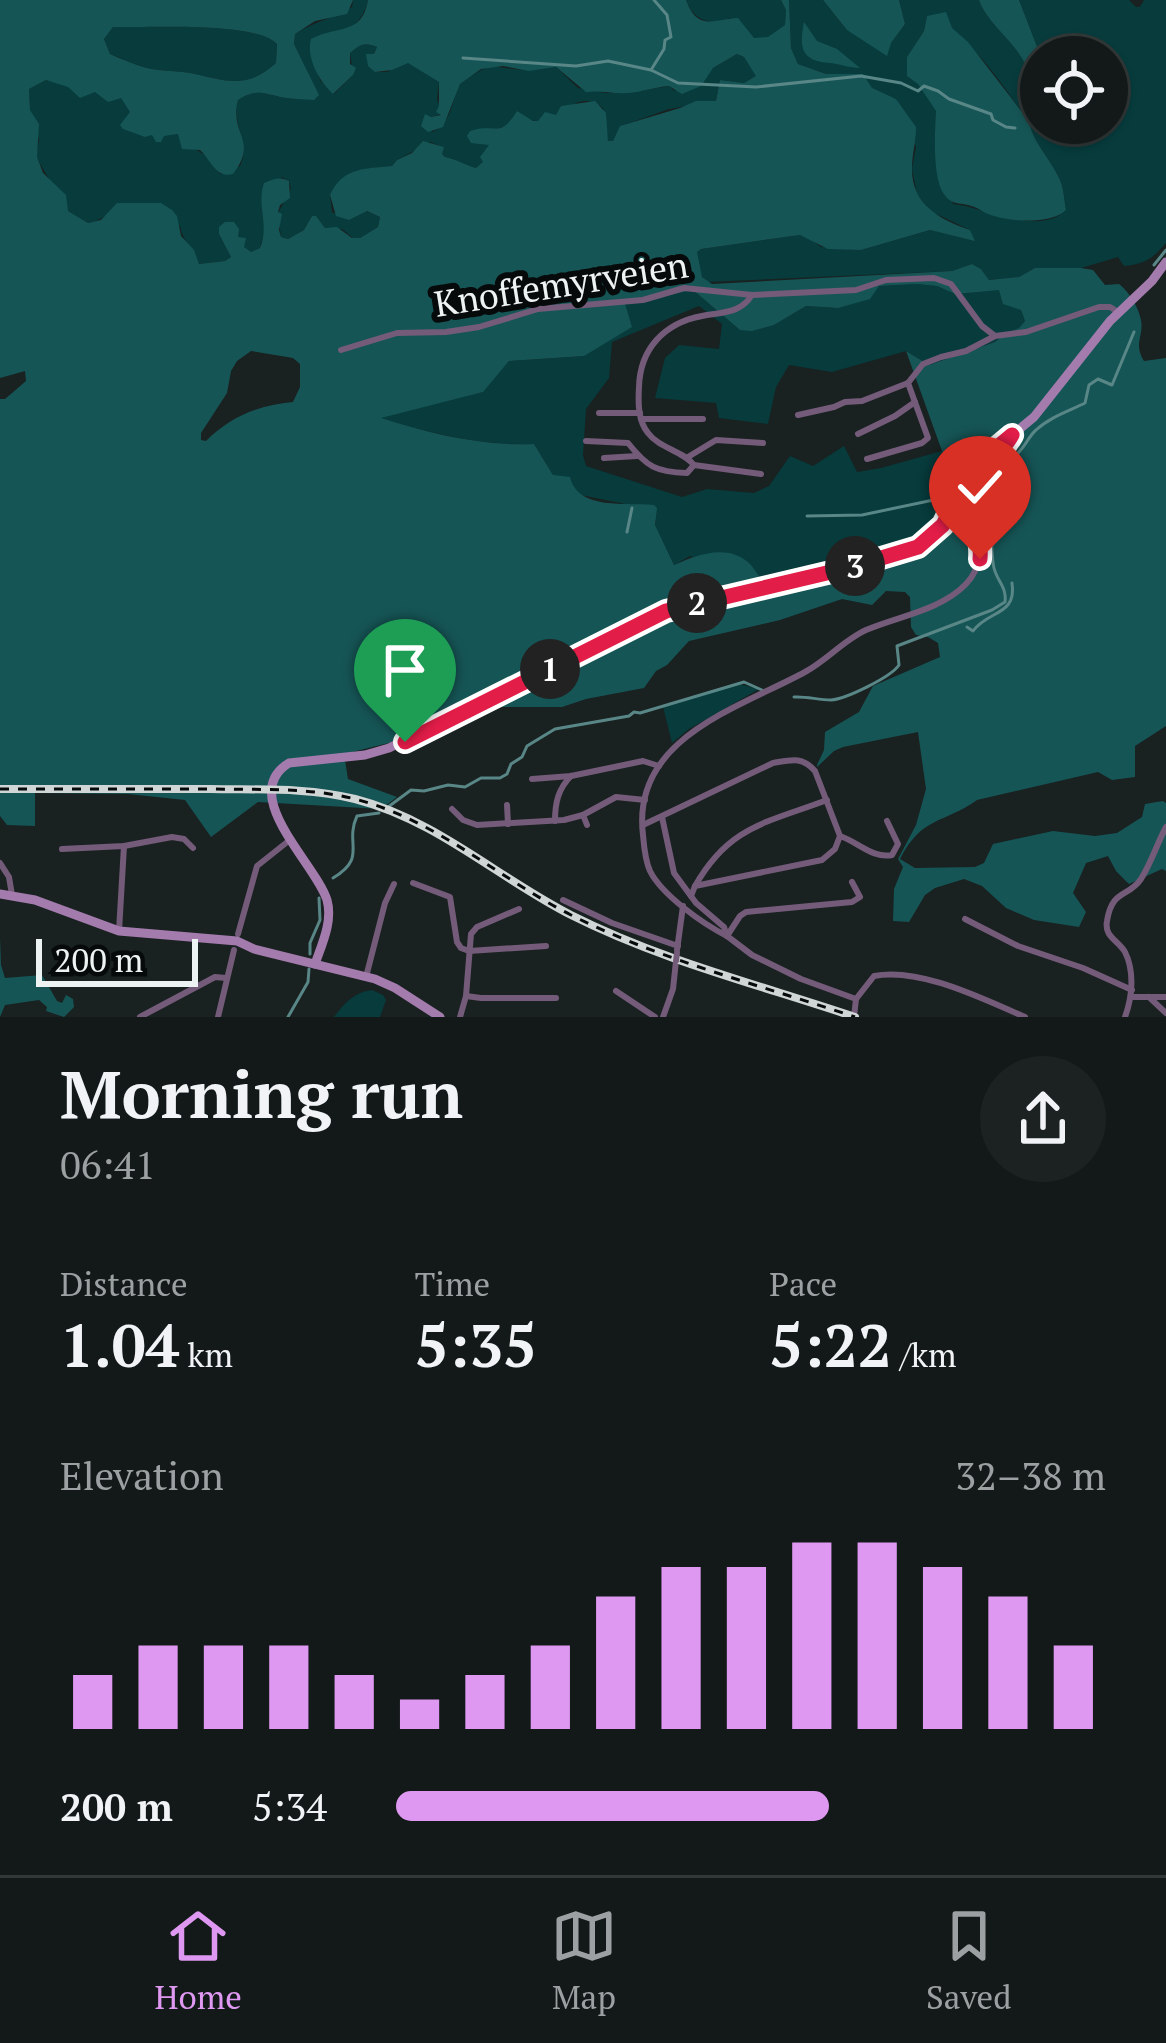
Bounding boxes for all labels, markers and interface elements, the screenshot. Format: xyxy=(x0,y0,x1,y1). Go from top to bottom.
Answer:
map controls xyxy=(1020,36,1128,144)
button: locate xyxy=(1020,36,1128,144)
street label: Knoffemyrveien xyxy=(431,240,691,327)
pin xyxy=(929,436,1031,559)
icon: check xyxy=(947,454,1013,520)
pin: 3 xyxy=(825,536,885,596)
text: 3 xyxy=(846,544,864,587)
pin: 2 xyxy=(667,573,727,633)
text: 2 xyxy=(688,581,706,624)
pin xyxy=(354,619,456,742)
icon: arrive xyxy=(372,637,438,703)
pin: 1 xyxy=(520,639,580,699)
text: 1 xyxy=(541,647,559,690)
scale bar xyxy=(36,933,198,986)
text: 200 m xyxy=(54,938,143,981)
text: Morning run xyxy=(60,1049,463,1137)
button: share xyxy=(980,1056,1106,1182)
text: 06:41 xyxy=(60,1138,156,1190)
text: Distance xyxy=(60,1262,187,1305)
text: Time xyxy=(415,1262,490,1305)
text: Pace xyxy=(769,1262,837,1305)
text: 1.04 xyxy=(60,1305,179,1384)
text: 5:35 xyxy=(415,1305,537,1384)
text: 5:22 xyxy=(769,1305,892,1384)
text: km xyxy=(179,1333,233,1376)
text: /km xyxy=(892,1333,957,1376)
text: Elevation xyxy=(60,1449,224,1501)
text: 32–38 m xyxy=(955,1449,1106,1501)
text: 200 m xyxy=(60,1780,173,1832)
text: 5:34 xyxy=(252,1780,327,1832)
tab: Home xyxy=(155,1903,242,2018)
tab: Map xyxy=(551,1903,617,2018)
tab: Saved xyxy=(926,1903,1011,2018)

